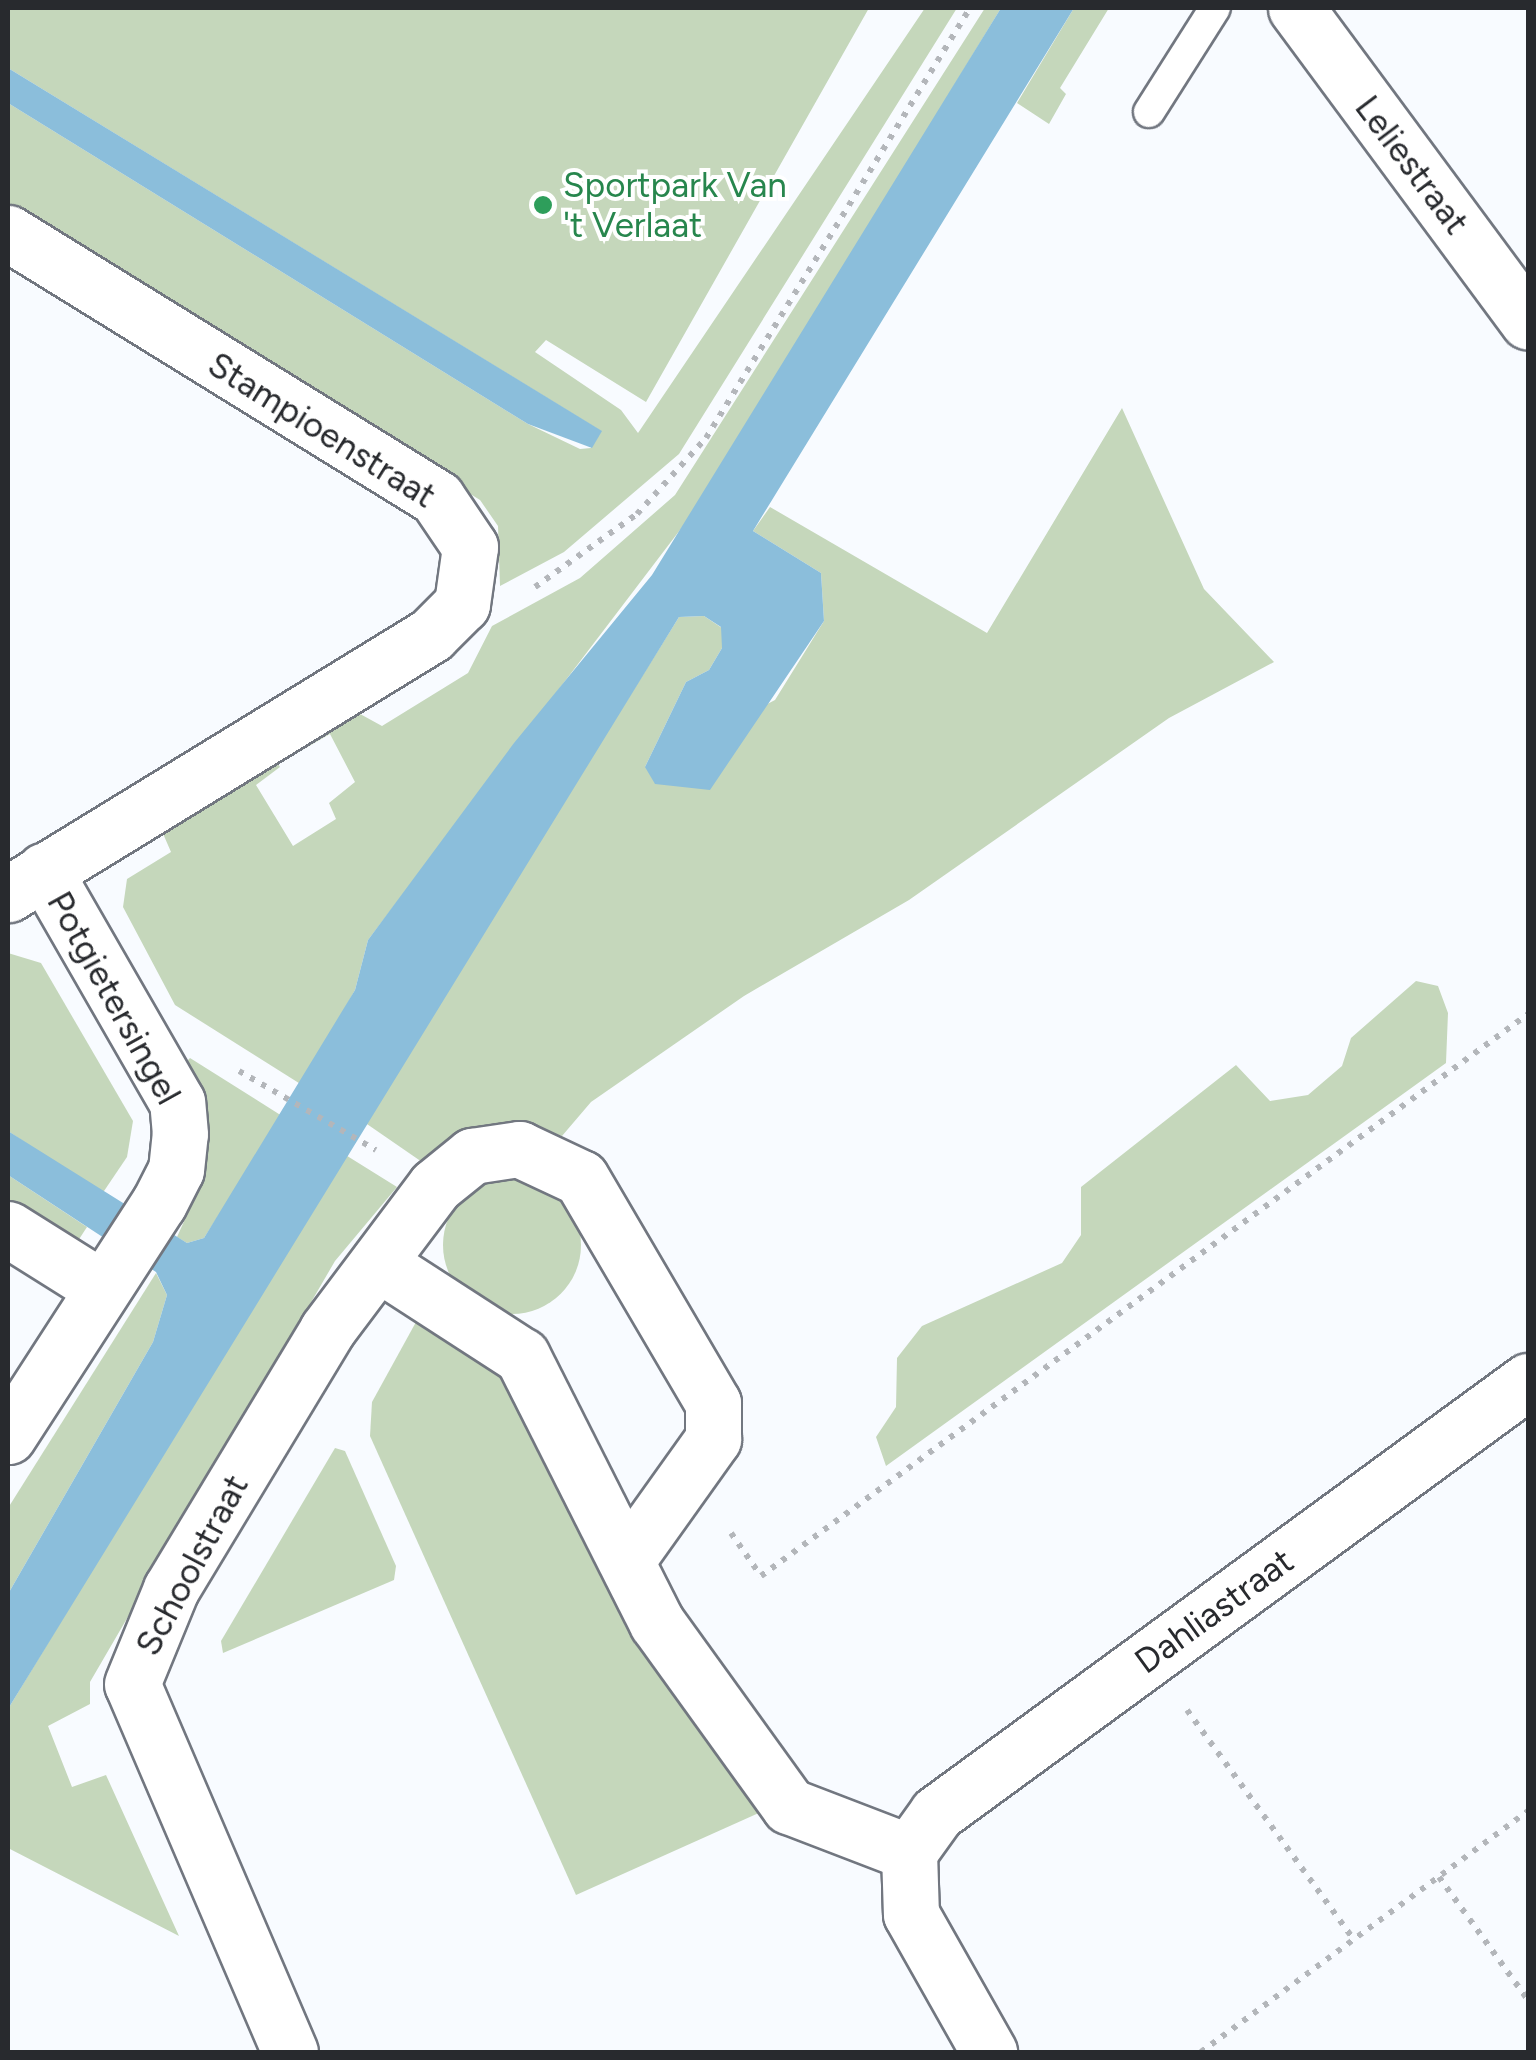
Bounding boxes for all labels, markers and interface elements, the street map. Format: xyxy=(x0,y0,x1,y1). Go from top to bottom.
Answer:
street label: Leliestraat xyxy=(1346,87,1478,243)
place label: Sportpark Van 't Verlaat xyxy=(563,164,787,246)
marker: Sportpark Van 't Verlaat xyxy=(532,194,554,216)
street label: Stampioenstraat xyxy=(200,343,444,517)
street label: Potgietersingel xyxy=(38,884,190,1112)
street label: Schoolstraat xyxy=(127,1467,257,1663)
street label: Dahliastraat xyxy=(1127,1540,1301,1682)

